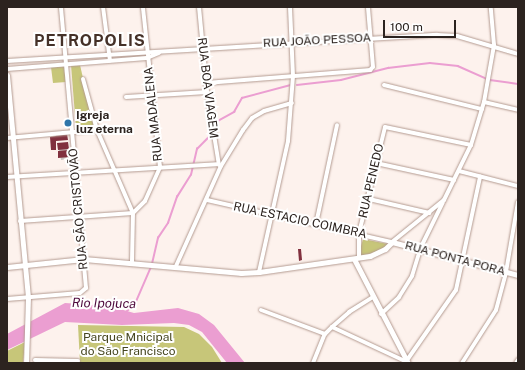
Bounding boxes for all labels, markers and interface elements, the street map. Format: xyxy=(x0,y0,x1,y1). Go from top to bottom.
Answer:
scale bar xyxy=(385,12,458,38)
text: 100 m xyxy=(390,20,423,34)
district label: PETROPOLIS xyxy=(34,31,146,51)
street label: RUA JOÃO PESSOA xyxy=(263,31,371,51)
street label: RUA BOA VIAGEM xyxy=(194,37,220,139)
street label: RUA MADALENA xyxy=(142,66,166,162)
place label: Igreja luz eterna xyxy=(76,109,133,137)
marker: Igreja luz eterna xyxy=(63,118,73,128)
street label: RUA PENEDO xyxy=(356,142,388,220)
street label: RUA SÃO CRISTOVÃO xyxy=(67,148,91,270)
street label: RUA ESTACIO COIMBRA xyxy=(232,200,368,242)
street label: RUA PONTA PORA xyxy=(403,239,507,279)
water label: Rio Ipojuca xyxy=(72,296,136,312)
park label: Parque Mnicipal do São Francisco xyxy=(80,331,176,359)

